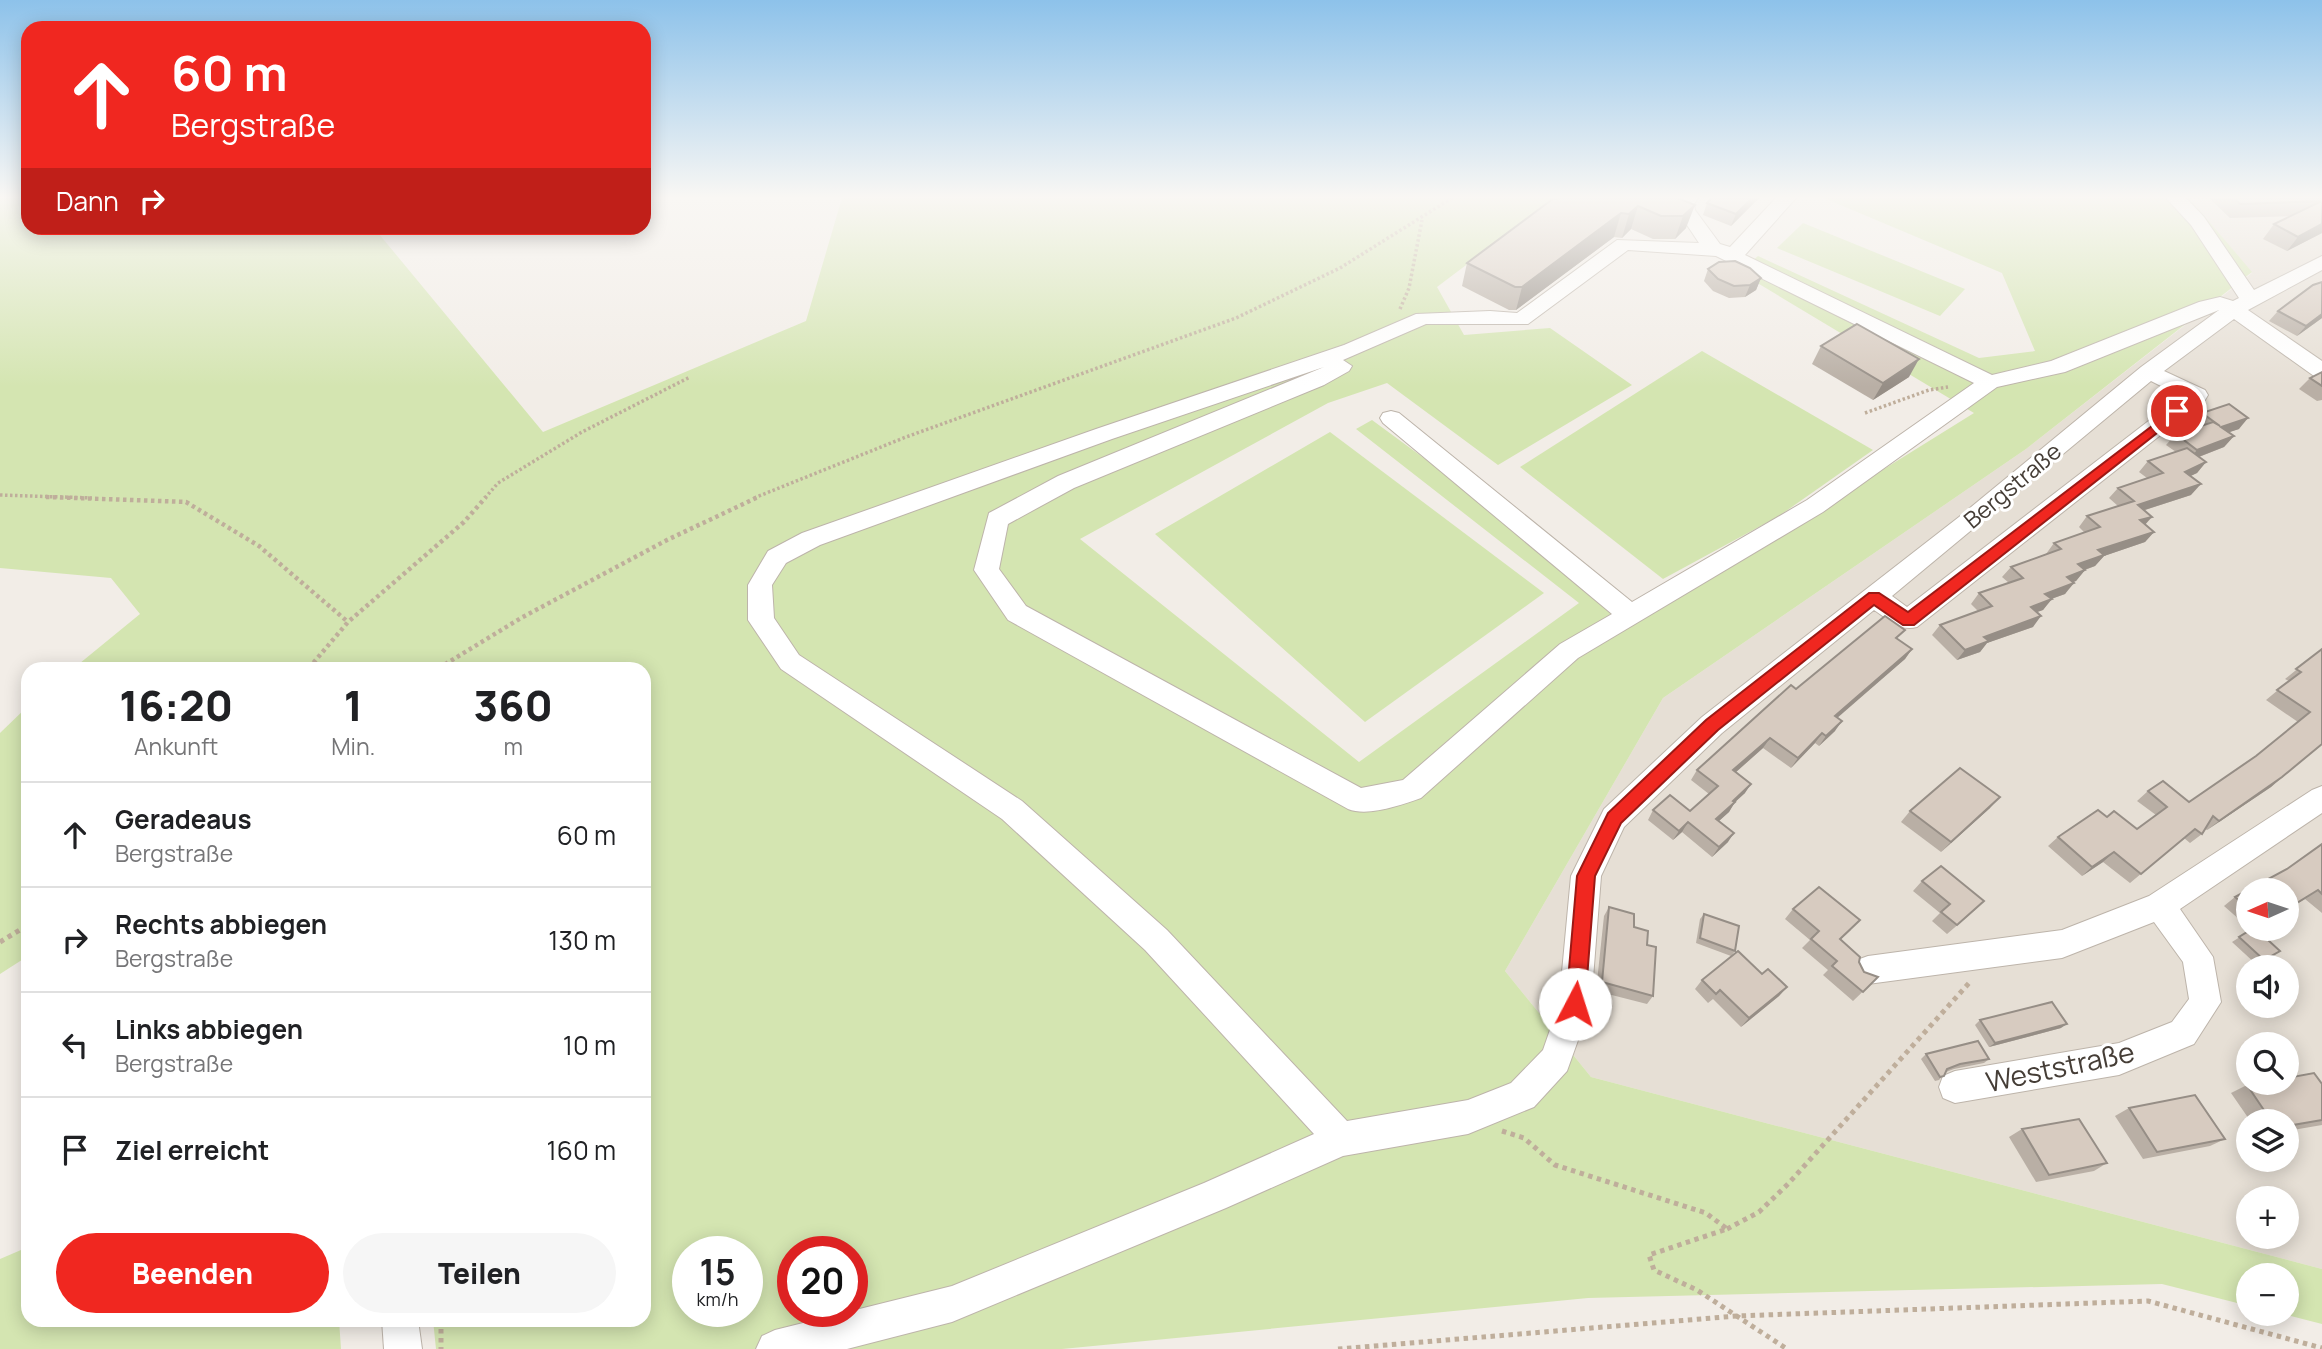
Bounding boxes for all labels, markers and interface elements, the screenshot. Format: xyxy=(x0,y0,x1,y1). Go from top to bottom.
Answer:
text: 60 m xyxy=(171,39,288,106)
icon: ahead xyxy=(56,49,147,140)
text: Bergstraße xyxy=(171,103,335,147)
icon: right xyxy=(133,182,171,220)
text: Dann xyxy=(56,183,119,219)
pin xyxy=(2147,381,2207,441)
icon: arrive xyxy=(2158,392,2196,430)
street label: Bergstraße xyxy=(1956,435,2068,535)
text: 16:20 xyxy=(119,676,233,734)
text: 1 xyxy=(344,676,363,734)
text: 360 xyxy=(474,676,553,734)
text: Ankunft xyxy=(134,730,218,762)
text: Min. xyxy=(331,730,375,762)
text: m xyxy=(503,730,523,762)
text: Geradeaus xyxy=(115,801,251,837)
icon: ahead xyxy=(56,816,94,854)
text: 60 m xyxy=(557,817,616,853)
text: Bergstraße xyxy=(115,837,233,869)
north arrow xyxy=(2236,878,2300,942)
map controls xyxy=(2236,878,2299,1326)
text: Rechts abbiegen xyxy=(115,906,327,942)
icon: right xyxy=(56,921,94,959)
text: 130 m xyxy=(548,922,616,958)
text: Bergstraße xyxy=(115,942,233,974)
button: sound xyxy=(2236,955,2299,1018)
position arrow xyxy=(1538,967,1612,1041)
text: Links abbiegen xyxy=(115,1011,303,1047)
icon: left xyxy=(56,1026,94,1064)
text: 10 m xyxy=(563,1027,616,1063)
street label: Weststraße xyxy=(1982,1032,2138,1100)
button: search xyxy=(2236,1032,2299,1095)
text: Bergstraße xyxy=(115,1047,233,1079)
button: layers xyxy=(2236,1109,2299,1172)
icon: arrive xyxy=(56,1131,94,1169)
text: Ziel erreicht xyxy=(115,1132,269,1168)
text: 160 m xyxy=(547,1132,616,1168)
button: + xyxy=(2236,1186,2299,1249)
button: Beenden xyxy=(56,1233,329,1313)
button: Teilen xyxy=(343,1233,616,1313)
speed limit sign: 20 xyxy=(777,1236,868,1327)
text: 15 xyxy=(700,1248,735,1296)
button: − xyxy=(2236,1263,2299,1326)
text: km/h xyxy=(697,1287,738,1311)

